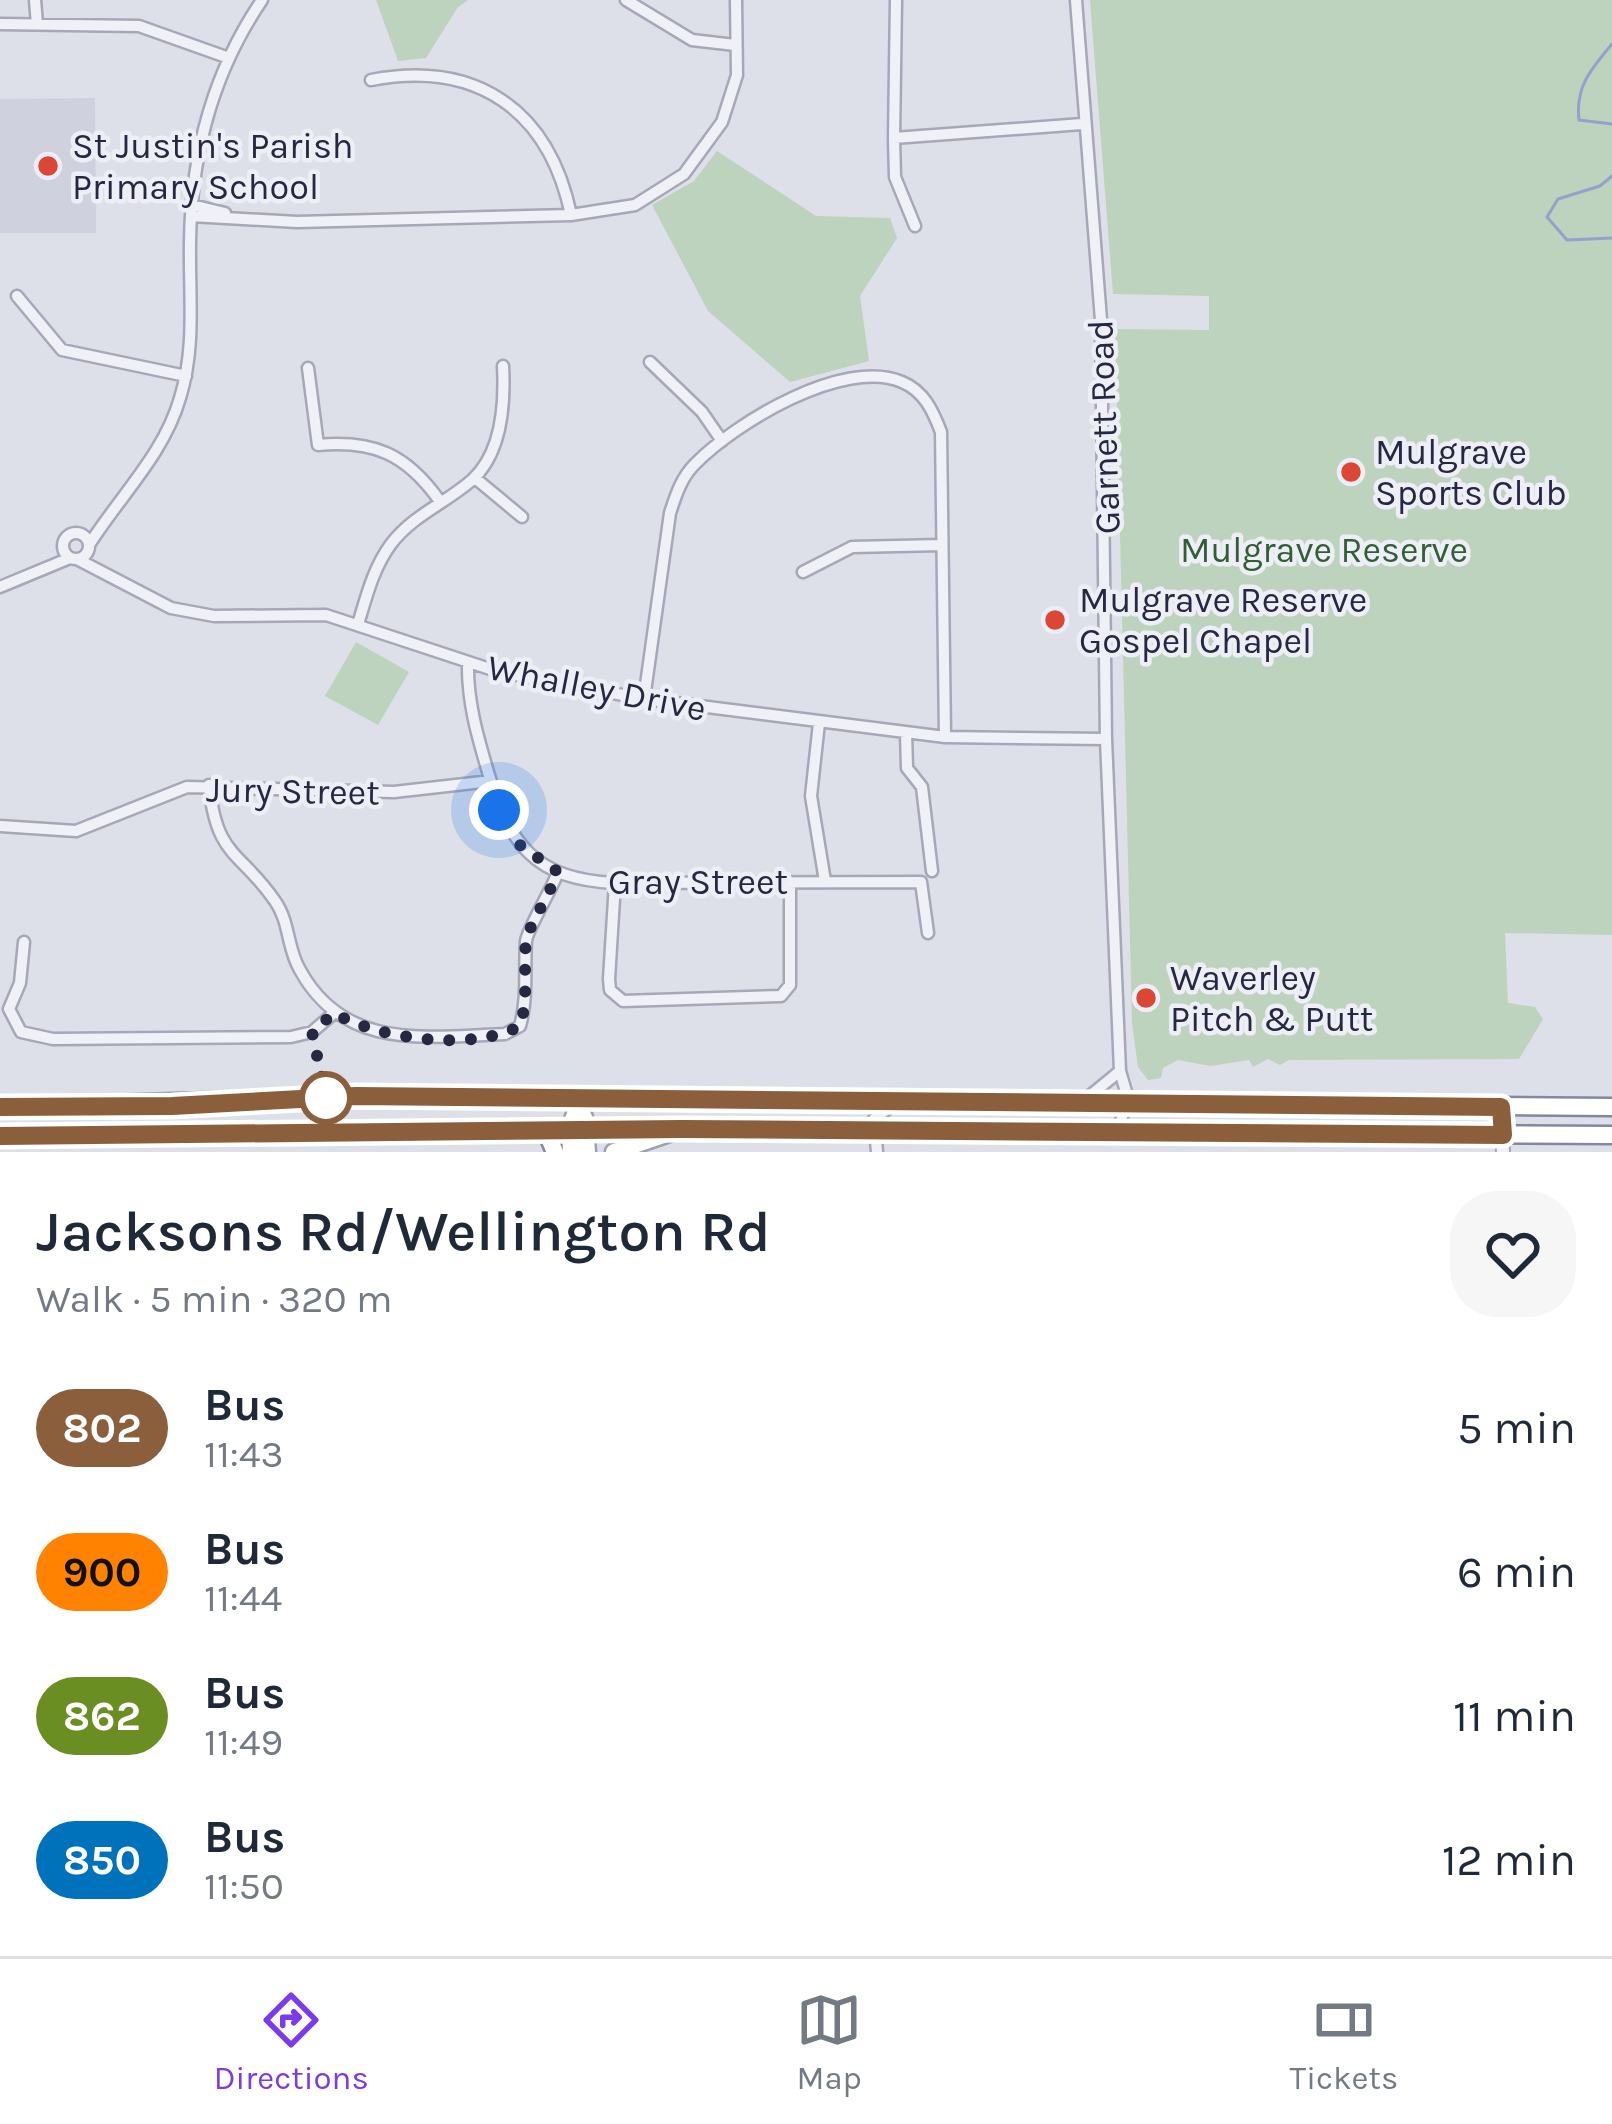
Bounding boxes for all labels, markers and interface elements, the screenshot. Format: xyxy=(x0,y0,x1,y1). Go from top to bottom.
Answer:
place label: St Justin's Parish Primary School xyxy=(72,125,354,208)
marker: St Justin's Parish Primary School xyxy=(35,153,61,179)
street label: Garnett Road xyxy=(1079,319,1129,535)
place label: Mulgrave Sports Club xyxy=(1375,431,1567,514)
marker: Mulgrave Sports Club xyxy=(1338,459,1364,485)
park label: Mulgrave Reserve xyxy=(1180,529,1468,571)
place label: Mulgrave Reserve Gospel Chapel xyxy=(1079,579,1367,662)
marker: Mulgrave Reserve Gospel Chapel xyxy=(1042,607,1068,633)
street label: Whalley Drive xyxy=(484,646,710,730)
street label: Jury Street xyxy=(206,768,380,814)
your location xyxy=(469,780,529,840)
street label: Gray Street xyxy=(608,861,788,903)
place label: Waverley Pitch & Putt xyxy=(1170,957,1373,1040)
marker: Waverley Pitch & Putt xyxy=(1133,985,1159,1011)
unlabelled marker xyxy=(301,1073,351,1123)
button: heart xyxy=(1450,1191,1576,1317)
text: Jacksons Rd/Wellington Rd xyxy=(36,1198,771,1264)
text: Walk · 5 min · 320 m xyxy=(36,1276,392,1322)
text: Bus xyxy=(204,1379,285,1431)
text: 5 min xyxy=(1457,1402,1576,1454)
text: 802 xyxy=(62,1403,142,1453)
text: 11:43 xyxy=(204,1431,284,1477)
text: Bus xyxy=(204,1523,285,1575)
text: 6 min xyxy=(1457,1546,1576,1598)
text: 900 xyxy=(63,1547,141,1597)
text: 11:44 xyxy=(204,1575,282,1621)
text: Bus xyxy=(204,1667,285,1719)
text: 11 min xyxy=(1453,1690,1576,1742)
text: 862 xyxy=(63,1691,141,1741)
text: 11:49 xyxy=(204,1719,283,1765)
text: Bus xyxy=(204,1811,285,1863)
text: 12 min xyxy=(1442,1834,1576,1886)
text: 850 xyxy=(63,1835,141,1885)
text: 11:50 xyxy=(204,1863,284,1909)
tab: Directions xyxy=(214,1987,369,2097)
tab: Map xyxy=(796,1987,862,2097)
tab: Tickets xyxy=(1290,1987,1398,2097)

